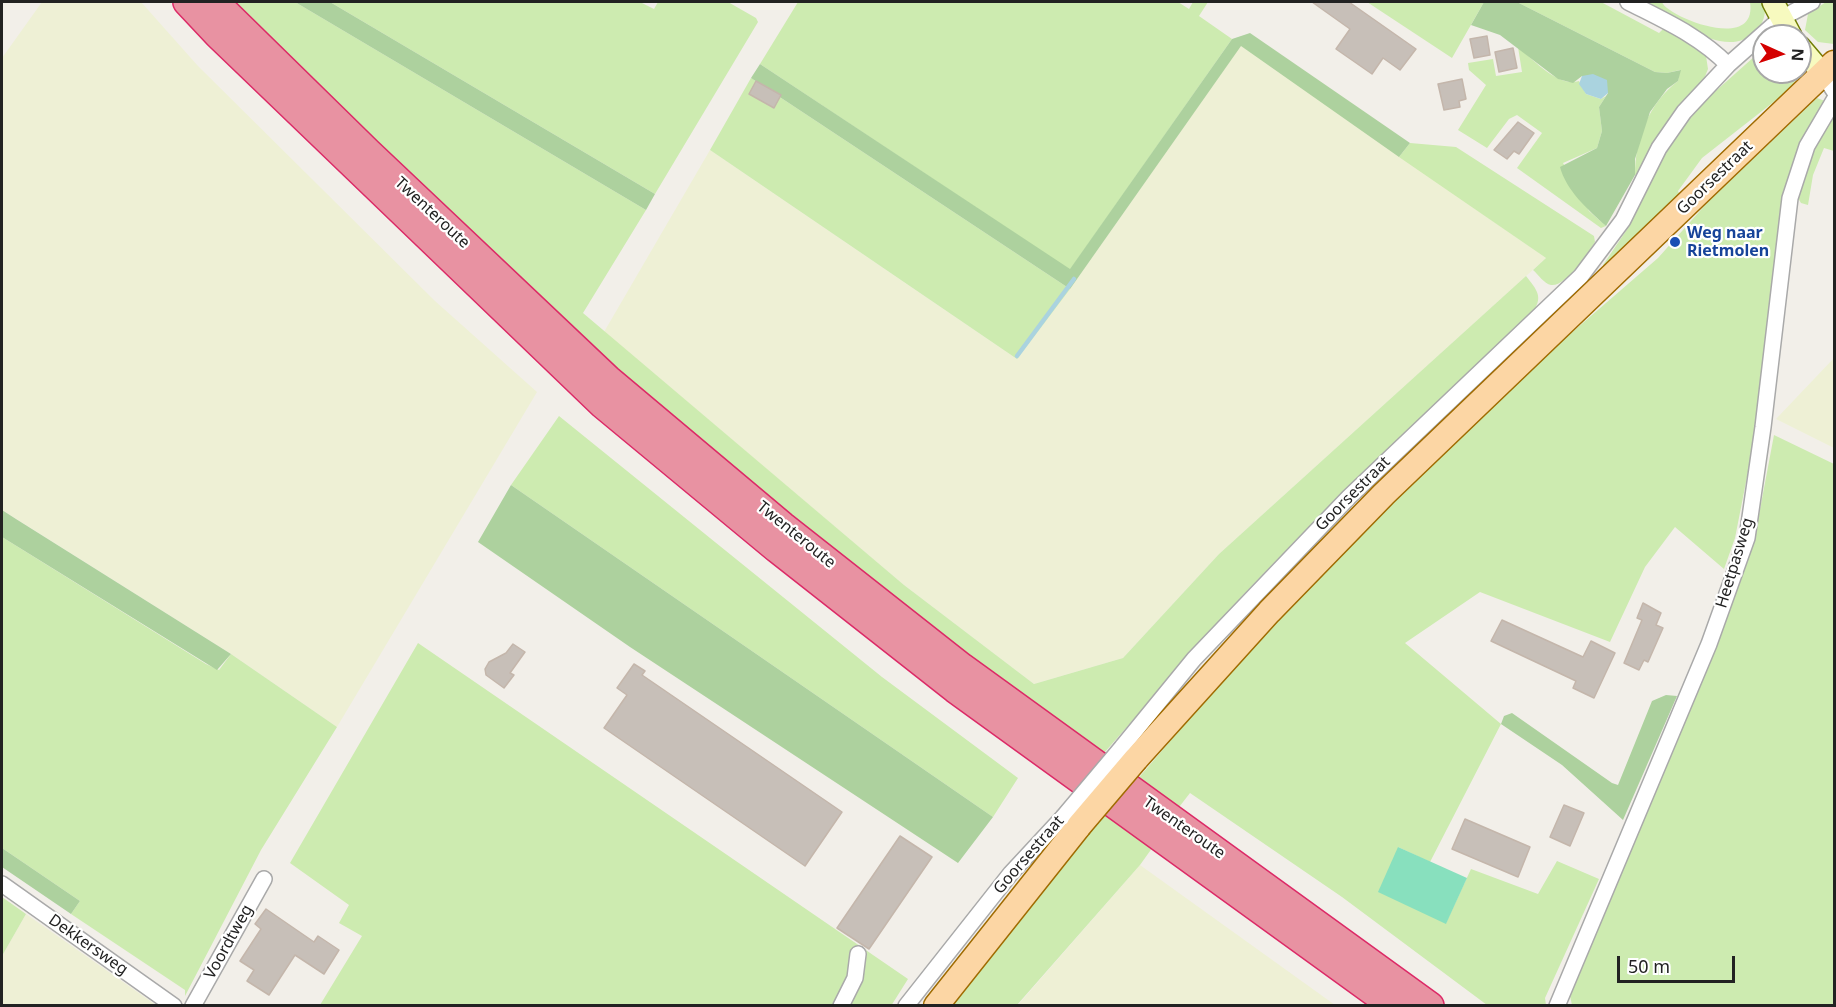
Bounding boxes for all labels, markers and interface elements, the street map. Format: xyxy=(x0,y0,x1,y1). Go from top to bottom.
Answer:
north arrow xyxy=(1752,24,1812,84)
text: N xyxy=(1787,48,1809,62)
street label: Goorsestraat xyxy=(1673,137,1757,219)
street label: Twenteroute xyxy=(391,173,473,253)
place label: Weg naar Rietmolen xyxy=(1687,223,1769,261)
marker: Weg naar Rietmolen xyxy=(1668,235,1682,249)
street label: Goorsestraat xyxy=(1312,453,1394,535)
street label: Twenteroute xyxy=(753,497,839,573)
street label: Heetpasweg xyxy=(1712,515,1758,611)
street label: Twenteroute xyxy=(1139,793,1229,863)
street label: Goorsestraat xyxy=(990,812,1068,898)
street label: Voordtweg xyxy=(201,901,257,983)
street label: Dekkersweg xyxy=(45,911,131,979)
scale bar xyxy=(1620,944,1738,982)
text: 50 m xyxy=(1628,954,1670,978)

